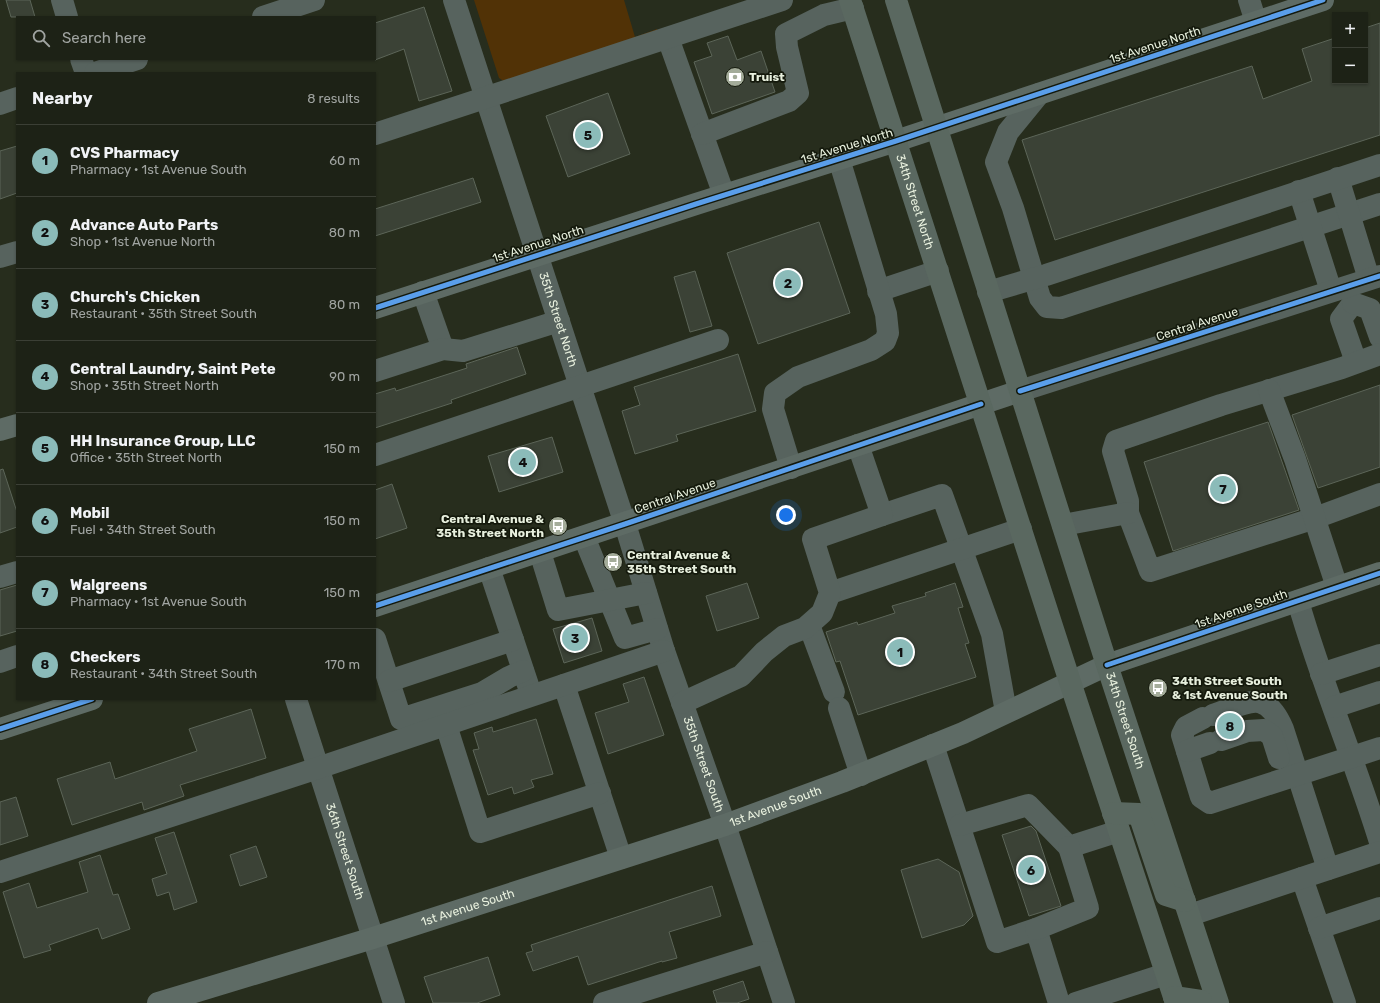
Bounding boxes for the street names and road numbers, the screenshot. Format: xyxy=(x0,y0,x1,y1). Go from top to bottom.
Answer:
street label: 1st Avenue North xyxy=(1108,24,1202,66)
street label: 1st Avenue North xyxy=(799,125,895,167)
street label: 34th Street North xyxy=(893,152,937,251)
street label: 1st Avenue North xyxy=(491,223,585,265)
street label: 35th Street North xyxy=(536,270,580,369)
street label: Central Avenue xyxy=(1154,304,1240,344)
street label: Central Avenue xyxy=(632,475,718,516)
street label: 1st Avenue South xyxy=(1193,587,1289,631)
street label: 34th Street South xyxy=(1103,670,1148,771)
street label: 35th Street South xyxy=(680,714,727,814)
street label: 1st Avenue South xyxy=(727,783,823,830)
street label: 36th Street South xyxy=(323,801,367,901)
street label: 1st Avenue South xyxy=(419,886,516,929)

